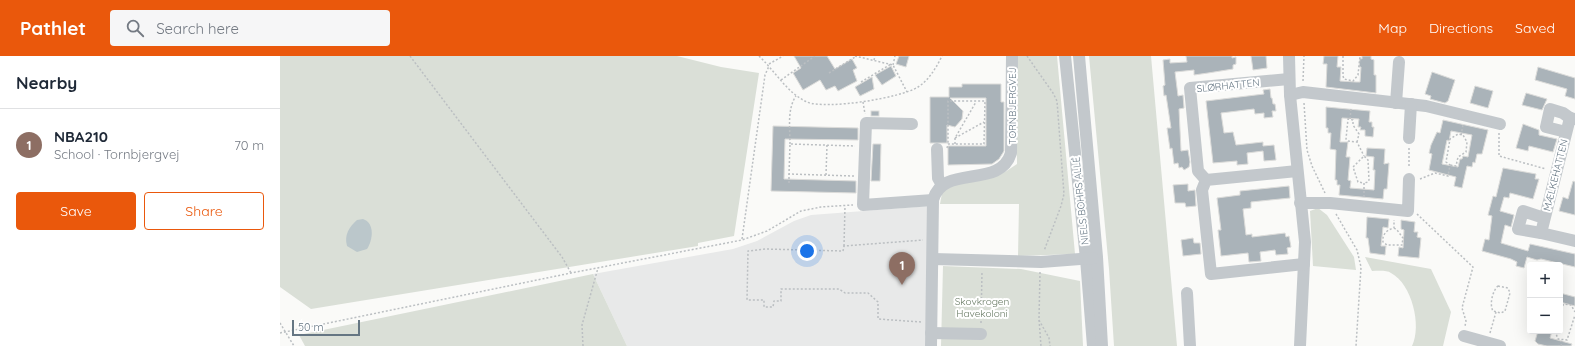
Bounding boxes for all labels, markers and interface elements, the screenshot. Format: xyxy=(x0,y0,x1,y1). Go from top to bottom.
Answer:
search box xyxy=(110,10,390,46)
text: Pathlet xyxy=(20,16,86,40)
icon: search xyxy=(124,17,146,39)
text: Search here xyxy=(156,19,239,38)
text: Map xyxy=(1378,19,1407,37)
text: Directions xyxy=(1429,19,1493,37)
text: Saved xyxy=(1515,19,1555,37)
street label: TORNBJERGVEJ xyxy=(1006,68,1019,144)
text: Nearby xyxy=(16,72,77,93)
street label: SLØRHATTEN xyxy=(1196,76,1260,95)
text: NBA210 xyxy=(54,127,108,146)
text: 1 xyxy=(26,137,32,153)
text: 70 m xyxy=(234,137,264,153)
street label: MÆLKEHATTEN xyxy=(1540,138,1571,212)
text: School · Tornbjergvej xyxy=(54,146,180,162)
street label: NIELS BOHRS ALLÉ xyxy=(1069,156,1092,246)
button: Save xyxy=(16,192,136,230)
button: Share xyxy=(144,192,264,230)
your location xyxy=(797,241,817,261)
pin: 1 xyxy=(889,252,915,285)
map controls xyxy=(1527,262,1563,334)
button: + xyxy=(1527,262,1563,298)
park label: Skovkrogen Havekoloni xyxy=(955,295,1009,320)
button: − xyxy=(1527,298,1563,334)
scale bar xyxy=(292,318,360,337)
text: 50 m xyxy=(298,320,324,334)

